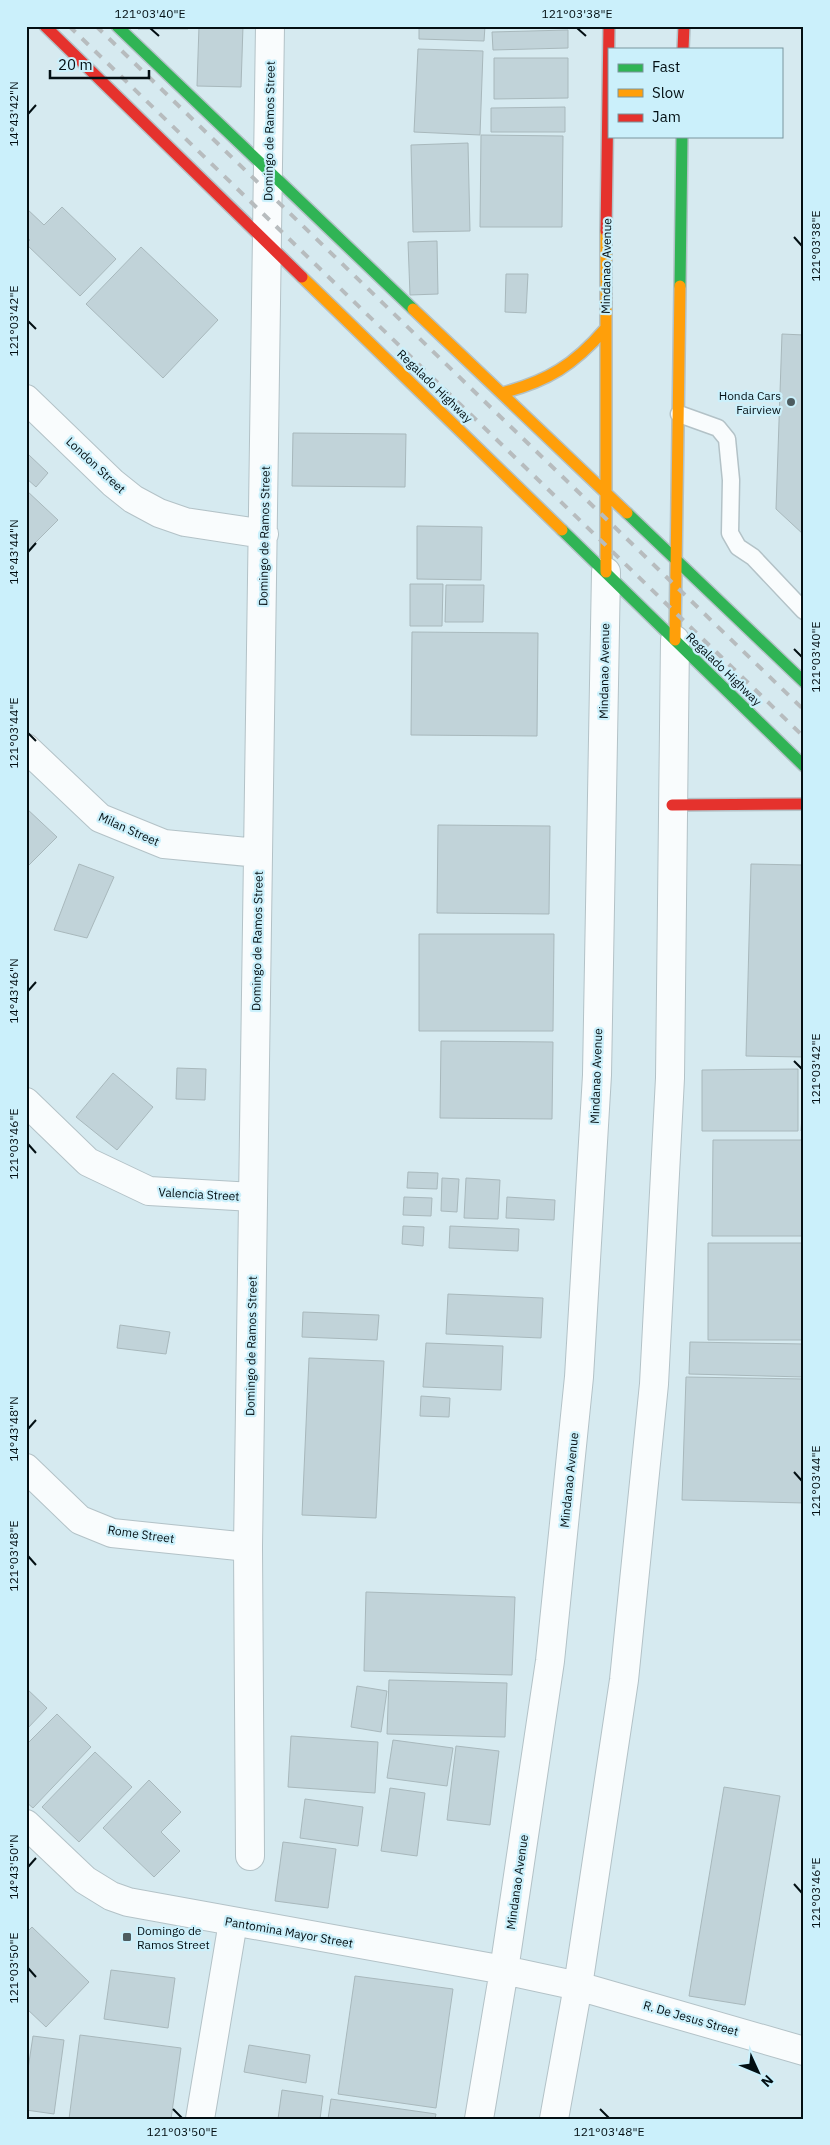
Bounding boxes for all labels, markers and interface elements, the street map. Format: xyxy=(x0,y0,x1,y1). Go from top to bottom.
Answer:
text: 121°03'40"E xyxy=(115,6,185,21)
text: 121°03'38"E xyxy=(542,6,612,21)
scale bar xyxy=(50,48,149,80)
legend xyxy=(608,48,782,138)
text: 20 m xyxy=(58,55,93,74)
text: Fast xyxy=(652,57,680,76)
street label: Domingo de Ramos Street xyxy=(260,61,278,201)
text: 14°43'42"N xyxy=(6,81,21,147)
text: Slow xyxy=(652,83,685,102)
text: Jam xyxy=(652,107,681,126)
text: 121°03'38"E xyxy=(808,211,823,281)
street label: Mindanao Avenue xyxy=(598,218,614,314)
text: 121°03'42"E xyxy=(6,286,21,356)
street label: Regalado Highway xyxy=(394,346,476,426)
place label: Honda Cars Fairview xyxy=(719,388,781,417)
marker: Honda Cars Fairview xyxy=(785,396,797,408)
street label: London Street xyxy=(63,434,129,496)
street label: Domingo de Ramos Street xyxy=(255,466,273,606)
text: 14°43'44"N xyxy=(6,519,21,585)
text: 121°03'40"E xyxy=(808,622,823,692)
street label: Mindanao Avenue xyxy=(596,623,612,719)
street label: Regalado Highway xyxy=(683,629,765,709)
text: 121°03'44"E xyxy=(6,698,21,768)
street label: Milan Street xyxy=(96,809,162,849)
street label: Domingo de Ramos Street xyxy=(248,871,266,1011)
text: 14°43'46"N xyxy=(6,958,21,1024)
street label: Mindanao Avenue xyxy=(587,1027,605,1124)
text: 121°03'42"E xyxy=(808,1034,823,1104)
text: 121°03'46"E xyxy=(6,1109,21,1179)
street label: Valencia Street xyxy=(158,1184,240,1204)
street label: Domingo de Ramos Street xyxy=(242,1276,260,1416)
text: 14°43'48"N xyxy=(6,1396,21,1462)
street label: Mindanao Avenue xyxy=(557,1431,582,1528)
text: 121°03'44"E xyxy=(808,1446,823,1516)
text: 121°03'48"E xyxy=(6,1521,21,1591)
street label: Rome Street xyxy=(107,1522,175,1546)
street label: Mindanao Avenue xyxy=(503,1833,531,1930)
text: 14°43'50"N xyxy=(6,1834,21,1900)
text: 121°03'46"E xyxy=(808,1858,823,1928)
street label: Pantomina Mayor Street xyxy=(224,1913,354,1951)
place label: Domingo de Ramos Street xyxy=(137,1923,210,1952)
marker: Domingo de Ramos Street xyxy=(121,1931,133,1943)
text: 121°03'50"E xyxy=(6,1933,21,2003)
street label: R. De Jesus Street xyxy=(642,1997,740,2039)
north arrow xyxy=(732,2048,782,2098)
text: N xyxy=(757,2071,777,2091)
text: 121°03'50"E xyxy=(147,2124,217,2139)
text: 121°03'48"E xyxy=(574,2124,644,2139)

